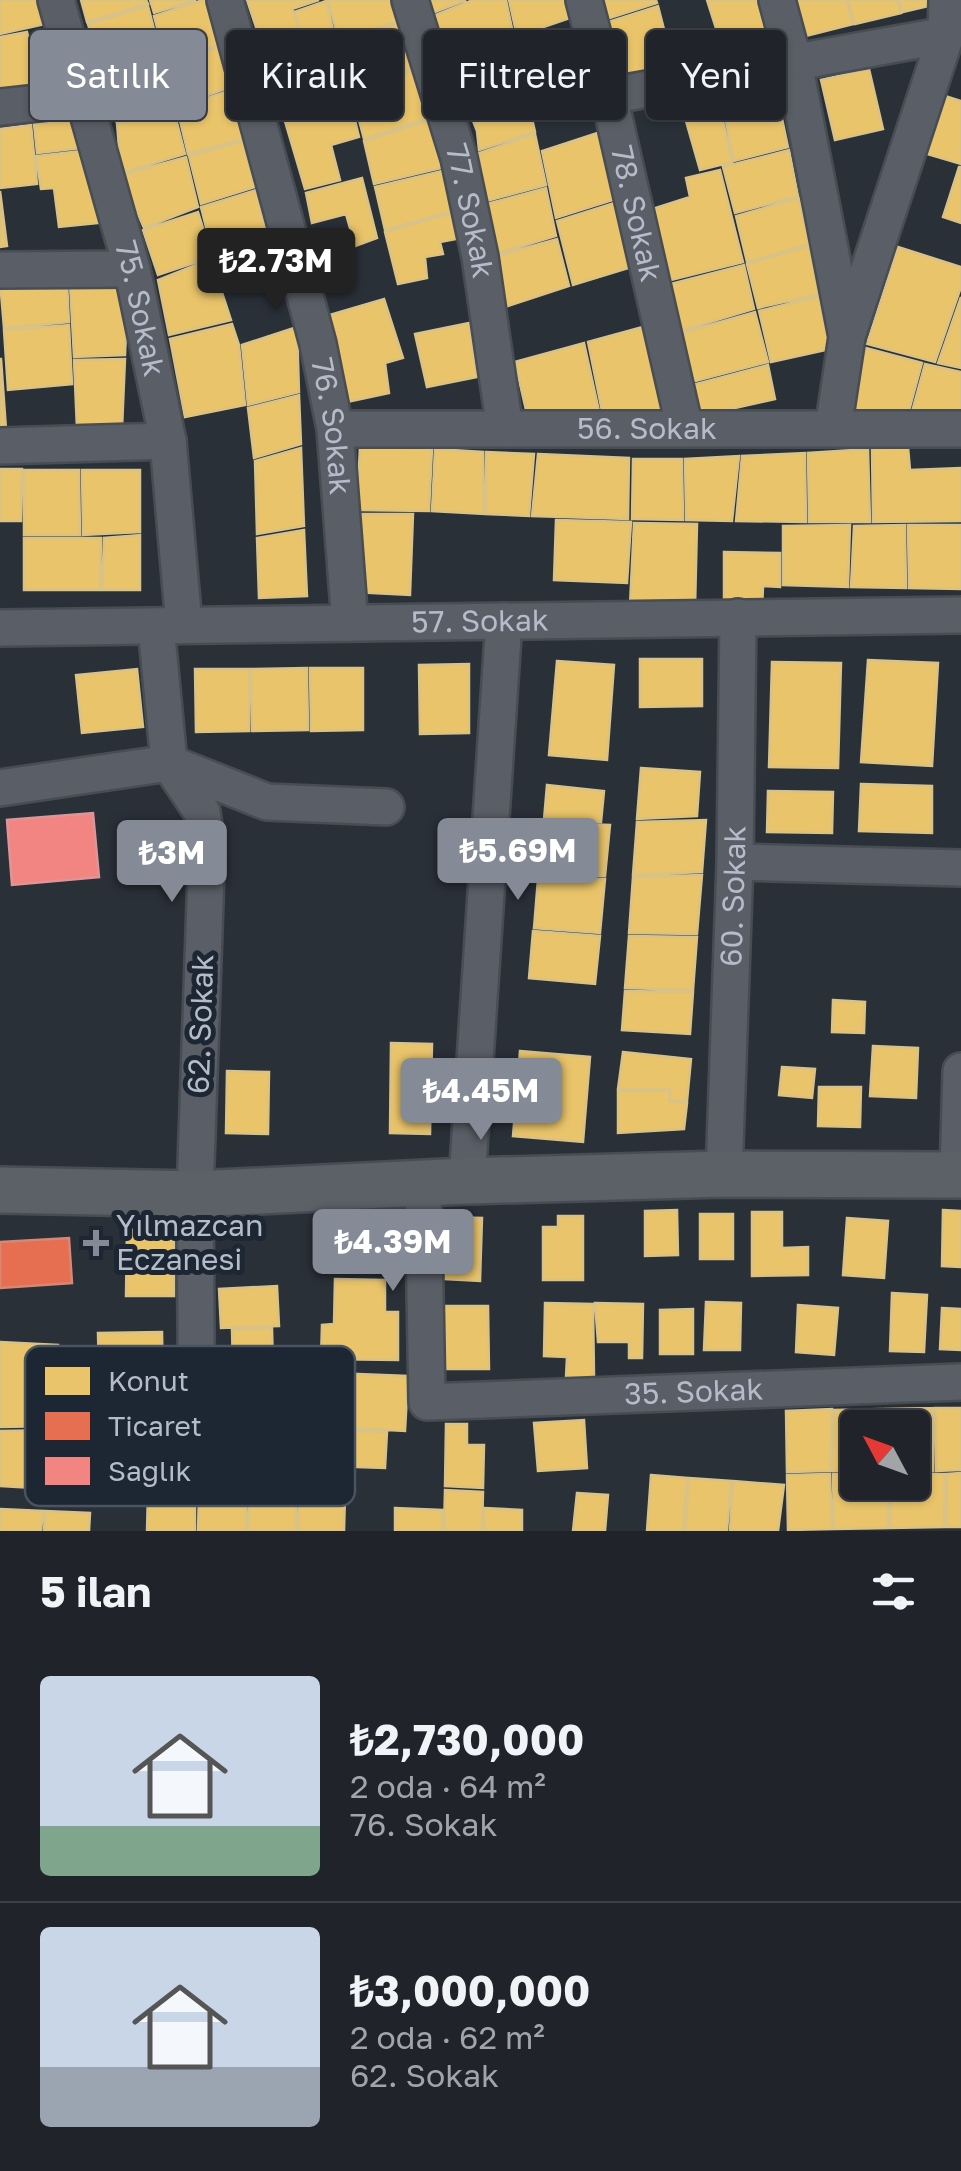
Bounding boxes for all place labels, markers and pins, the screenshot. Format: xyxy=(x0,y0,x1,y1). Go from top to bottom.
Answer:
pin: ₺2.73M xyxy=(195,228,357,313)
pin: ₺5.69M xyxy=(437,818,599,903)
pin: ₺3M xyxy=(124,820,220,905)
pin: ₺4.45M xyxy=(400,1058,562,1143)
place label: Yılmazcan Eczanesi xyxy=(116,1207,263,1277)
pin: ₺4.39M xyxy=(312,1209,474,1294)
marker: Yılmazcan Eczanesi xyxy=(85,1232,107,1254)

